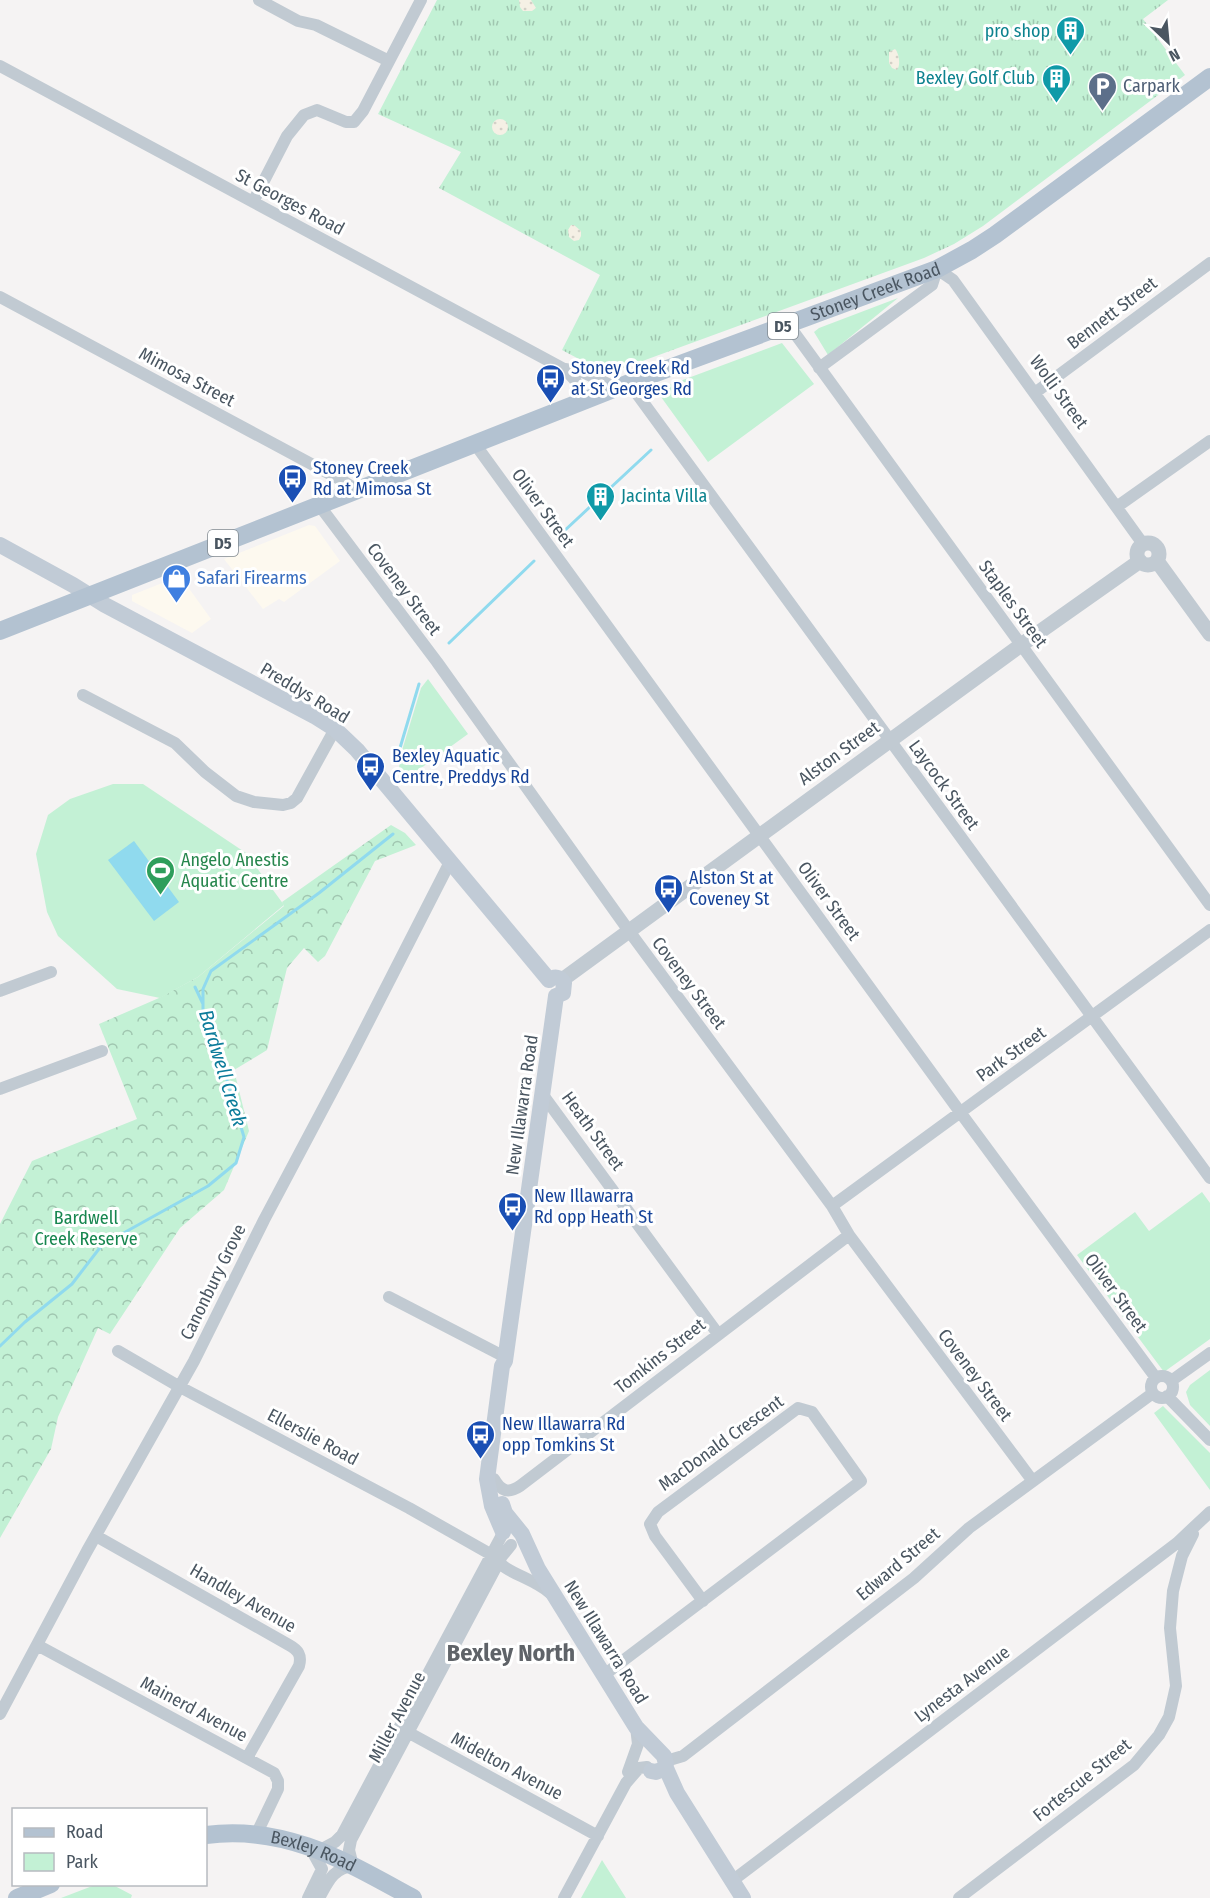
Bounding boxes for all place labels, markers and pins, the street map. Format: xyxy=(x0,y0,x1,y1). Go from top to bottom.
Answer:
building icon: pro shop xyxy=(1055,15,1087,57)
place label: pro shop xyxy=(985,20,1050,42)
building icon: Bexley Golf Club xyxy=(1040,62,1072,104)
place label: Bexley Golf Club xyxy=(916,67,1035,89)
parking icon: Carpark xyxy=(1086,70,1118,112)
place label: Carpark xyxy=(1123,75,1181,97)
place label: Stoney Creek Rd at St Georges Rd xyxy=(571,357,692,400)
bus stop icon: Stoney Creek Rd at St Georges Rd xyxy=(534,362,566,404)
place label: Stoney Creek Rd at Mimosa St xyxy=(313,457,432,500)
bus stop icon: Stoney Creek Rd at Mimosa St xyxy=(276,462,308,504)
building icon: Jacinta Villa xyxy=(584,480,616,522)
place label: Jacinta Villa xyxy=(621,485,707,507)
shop icon: Safari Firearms xyxy=(160,562,192,604)
place label: Safari Firearms xyxy=(197,567,307,589)
place label: Bexley Aquatic Centre, Preddys Rd xyxy=(392,745,530,788)
bus stop icon: Bexley Aquatic Centre, Preddys Rd xyxy=(355,750,387,792)
place label: Angelo Anestis Aquatic Centre xyxy=(181,849,289,892)
sports icon: Angelo Anestis Aquatic Centre xyxy=(144,854,176,896)
place label: Alston St at Coveney St xyxy=(689,867,774,910)
bus stop icon: Alston St at Coveney St xyxy=(652,872,684,914)
place label: New Illawarra Rd opp Heath St xyxy=(534,1185,653,1228)
bus stop icon: New Illawarra Rd opp Heath St xyxy=(497,1190,529,1232)
place label: New Illawarra Rd opp Tomkins St xyxy=(502,1413,625,1456)
bus stop icon: New Illawarra Rd opp Tomkins St xyxy=(465,1418,497,1460)

